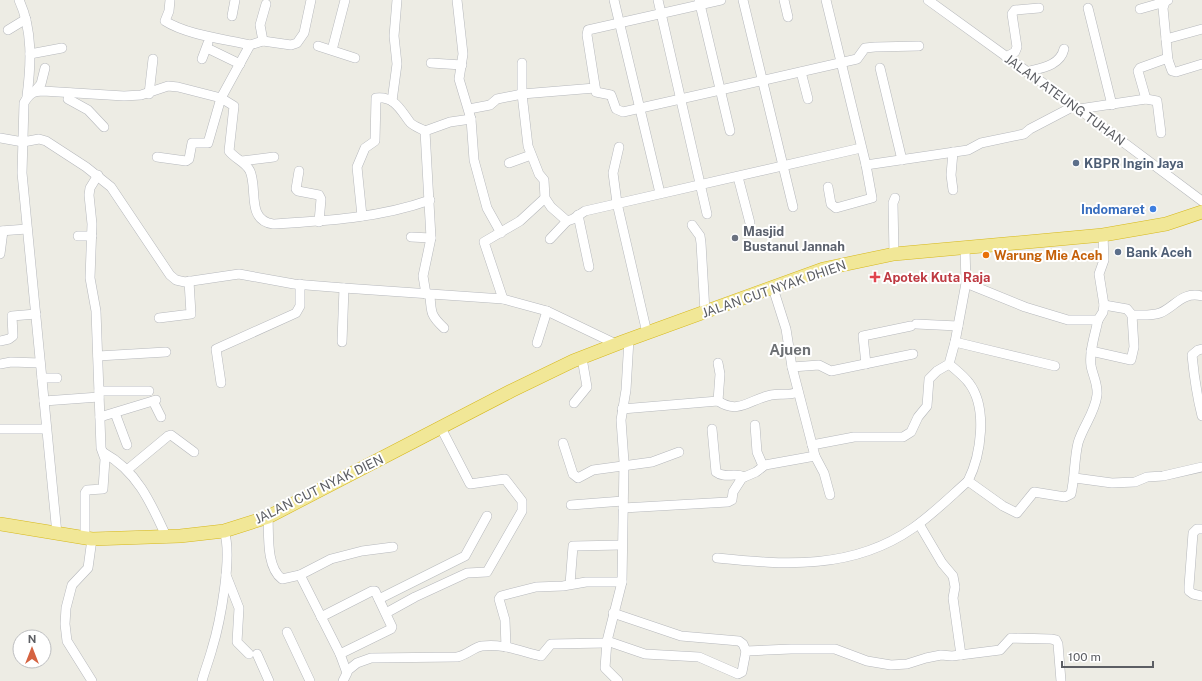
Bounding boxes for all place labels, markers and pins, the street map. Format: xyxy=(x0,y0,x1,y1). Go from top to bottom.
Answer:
place label: KBPR Ingin Jaya xyxy=(1084,156,1184,171)
marker: KBPR Ingin Jaya xyxy=(1071,158,1081,168)
place label: Indomaret xyxy=(1081,202,1145,217)
marker: Indomaret xyxy=(1148,204,1158,214)
place label: Masjid Bustanul Jannah xyxy=(743,224,845,254)
marker: Masjid Bustanul Jannah xyxy=(730,233,740,243)
place label: Bank Aceh xyxy=(1126,245,1192,260)
marker: Bank Aceh xyxy=(1113,247,1123,257)
place label: Warung Mie Aceh xyxy=(994,248,1103,263)
marker: Warung Mie Aceh xyxy=(981,250,991,260)
place label: Apotek Kuta Raja xyxy=(883,270,990,285)
marker: Apotek Kuta Raja xyxy=(870,272,880,282)

